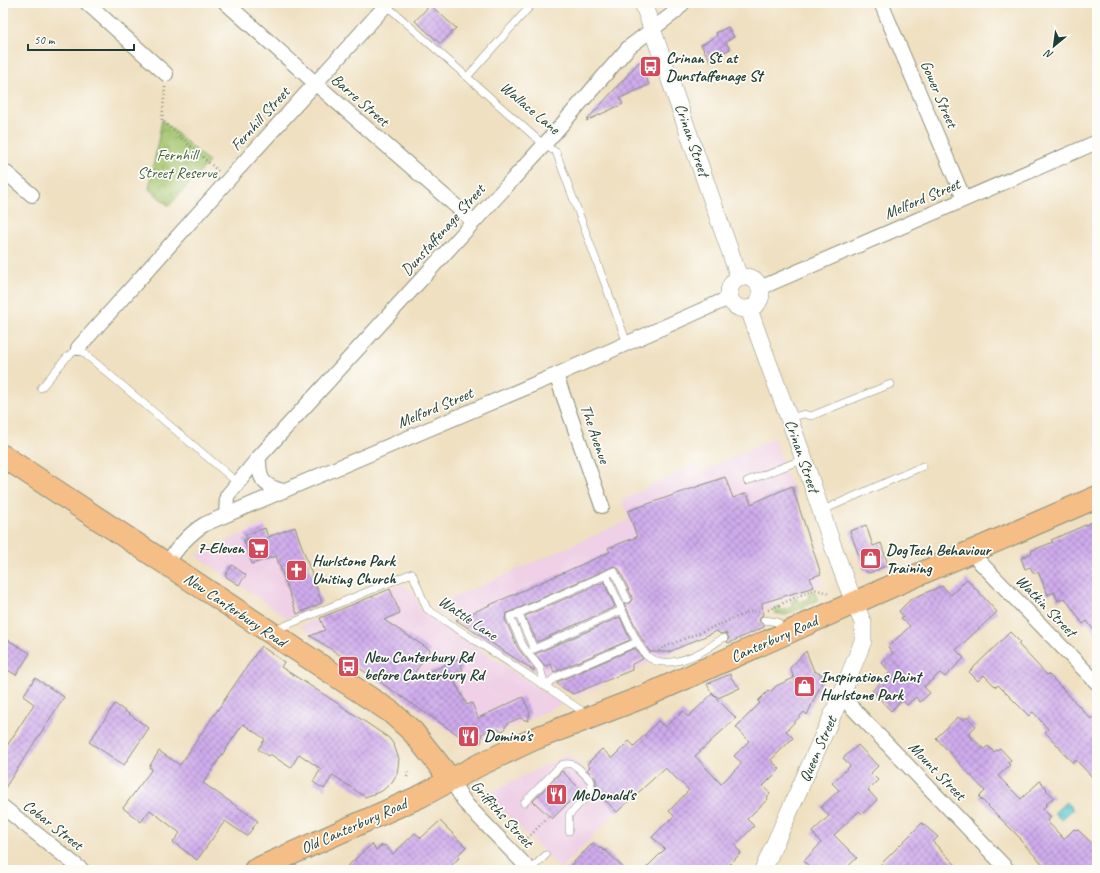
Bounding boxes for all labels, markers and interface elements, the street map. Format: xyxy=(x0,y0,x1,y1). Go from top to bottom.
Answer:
scale bar xyxy=(28,26,134,52)
north arrow xyxy=(1034,26,1074,66)
text: 50 m xyxy=(34,32,56,48)
text: N xyxy=(1041,46,1056,63)
place label: Crinan St at Dunstaffenage St xyxy=(666,48,765,86)
bus stop icon: Crinan St at Dunstaffenage St xyxy=(637,54,663,80)
street label: Gower Street xyxy=(916,57,963,132)
street label: Barre Street xyxy=(327,69,394,132)
street label: Wallace Lane xyxy=(496,77,565,140)
street label: Fernhill Street xyxy=(226,82,295,155)
street label: Crinan Street xyxy=(670,101,715,182)
park label: Fernhill Street Reserve xyxy=(137,145,218,183)
street label: Melford Street xyxy=(881,173,964,224)
street label: Dunstaffenage Street xyxy=(397,179,490,280)
street label: Melford Street xyxy=(394,382,477,433)
street label: The Avenue xyxy=(576,402,615,468)
street label: Crinan Street xyxy=(780,417,825,498)
supermarket icon: 7-Eleven xyxy=(246,535,272,561)
place label: 7-Eleven xyxy=(197,538,246,558)
place label: DogTech Behaviour Training xyxy=(886,540,992,578)
shop icon: DogTech Behaviour Training xyxy=(858,546,884,572)
place label: Hurlstone Park Uniting Church xyxy=(312,551,397,589)
church icon: Hurlstone Park Uniting Church xyxy=(283,557,309,583)
street label: New Canterbury Road xyxy=(180,568,292,653)
street label: Watkin Street xyxy=(1012,571,1082,643)
street label: Wattle Lane xyxy=(435,591,503,646)
street label: Canterbury Road xyxy=(728,610,823,667)
place label: New Canterbury Rd before Canterbury Rd xyxy=(364,647,486,685)
bus stop icon: New Canterbury Rd before Canterbury Rd xyxy=(336,653,362,679)
place label: Inspirations Paint Hurlstone Park xyxy=(820,667,924,705)
shop icon: Inspirations Paint Hurlstone Park xyxy=(791,673,817,699)
street label: Queen Street xyxy=(795,711,842,785)
restaurant icon: Domino's xyxy=(456,723,482,749)
place label: Domino's xyxy=(484,726,534,746)
street label: Mount Street xyxy=(904,737,971,806)
street label: Griffiths Street xyxy=(467,776,539,853)
restaurant icon: McDonald's xyxy=(544,782,570,808)
place label: McDonald's xyxy=(572,785,637,805)
street label: Old Canterbury Road xyxy=(298,793,413,858)
street label: Cobar Street xyxy=(19,795,88,856)

